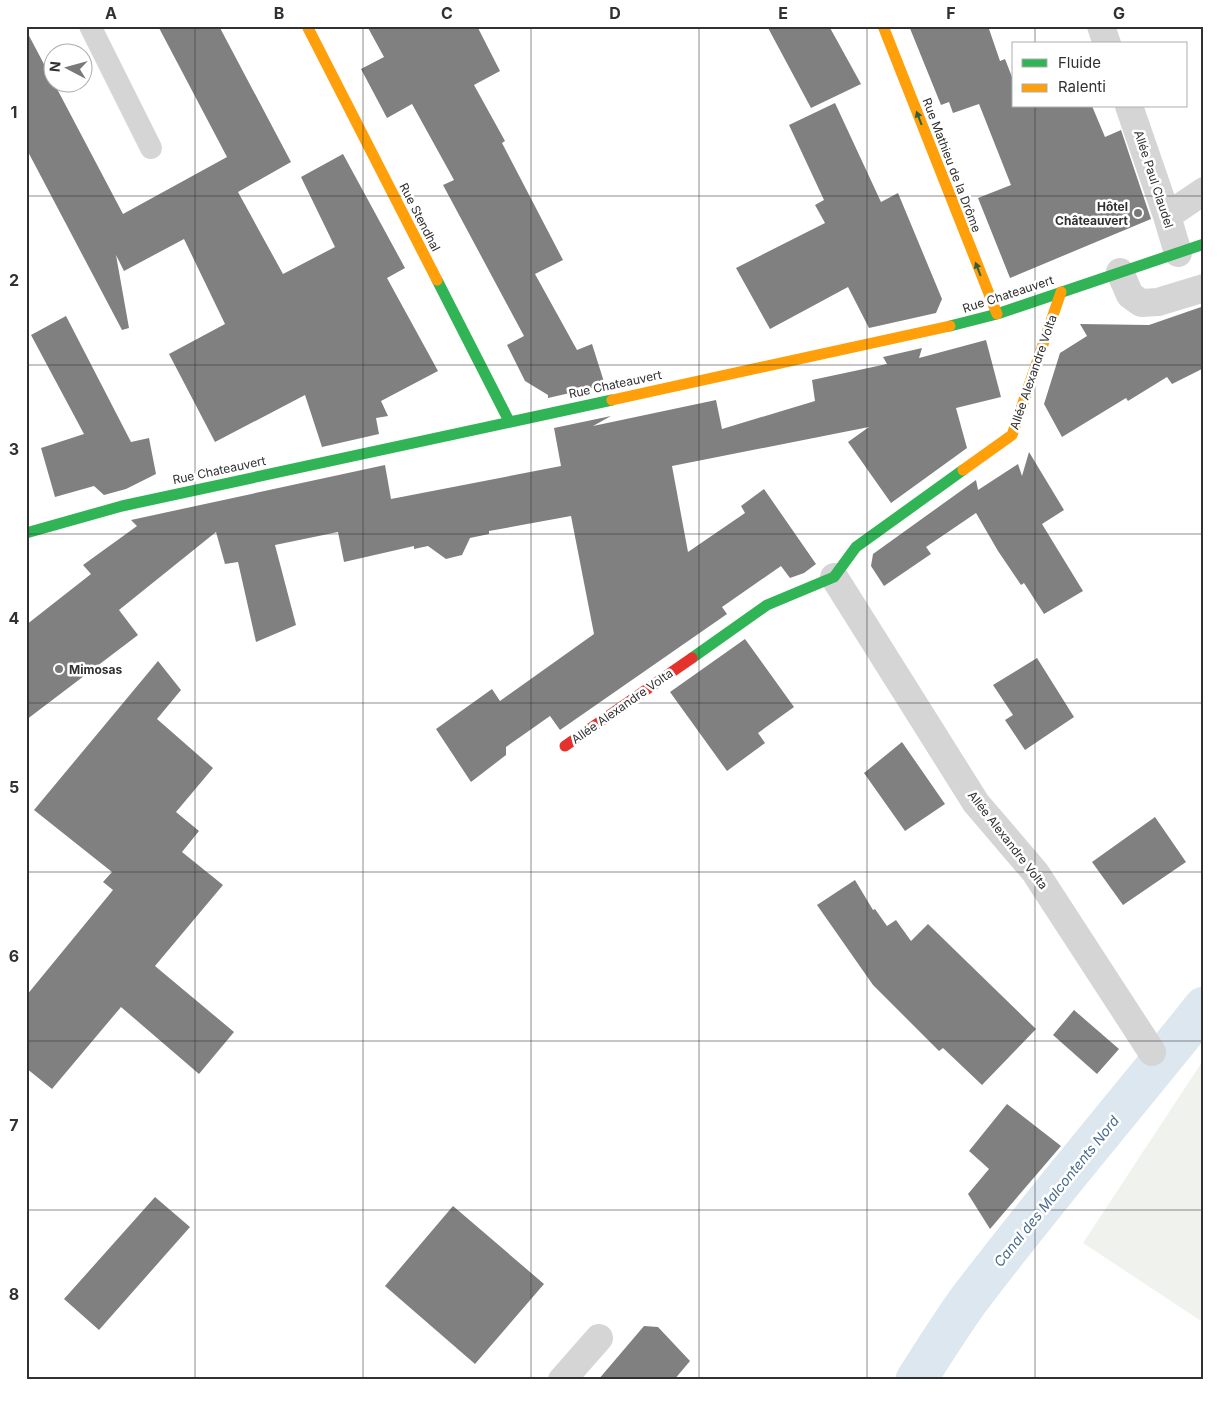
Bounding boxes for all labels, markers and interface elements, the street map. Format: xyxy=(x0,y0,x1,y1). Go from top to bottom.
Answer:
text: A xyxy=(105,3,117,23)
text: B xyxy=(274,3,284,23)
text: C xyxy=(441,3,453,23)
text: D xyxy=(609,3,621,23)
text: E xyxy=(778,3,788,23)
text: F xyxy=(946,3,956,23)
text: G xyxy=(1113,3,1125,23)
north arrow xyxy=(42,42,92,92)
legend xyxy=(1012,42,1188,108)
text: Fluide xyxy=(1058,53,1101,72)
text: N xyxy=(46,60,64,73)
text: Ralenti xyxy=(1058,77,1106,96)
street label: Rue Mathieu de la Drôme xyxy=(919,96,985,234)
text: 1 xyxy=(11,102,17,122)
one-way arrow xyxy=(915,110,923,125)
street label: Allée Paul Claudel xyxy=(1131,128,1177,230)
street label: Rue Stendhal xyxy=(396,180,444,254)
place label: Hôtel Châteauvert xyxy=(1055,199,1129,228)
marker: Hôtel Châteauvert xyxy=(1132,207,1144,219)
one-way arrow xyxy=(974,261,982,276)
text: 2 xyxy=(9,270,19,290)
street label: Rue Chateauvert xyxy=(961,272,1055,316)
street label: Allée Alexandre Volta xyxy=(1006,313,1060,431)
street label: Rue Chateauvert xyxy=(567,367,663,401)
text: 3 xyxy=(9,439,19,459)
street label: Rue Chateauvert xyxy=(171,453,267,487)
text: 4 xyxy=(9,608,20,628)
place label: Mimosas xyxy=(69,662,122,677)
marker: Mimosas xyxy=(53,663,65,675)
street label: Allée Alexandre Volta xyxy=(568,665,676,747)
text: 5 xyxy=(9,777,19,797)
street label: Allée Alexandre Volta xyxy=(965,788,1051,892)
text: 6 xyxy=(9,946,19,966)
water label: Canal des Malcontents Nord xyxy=(990,1112,1122,1270)
text: 7 xyxy=(9,1115,19,1135)
text: 8 xyxy=(9,1284,19,1304)

